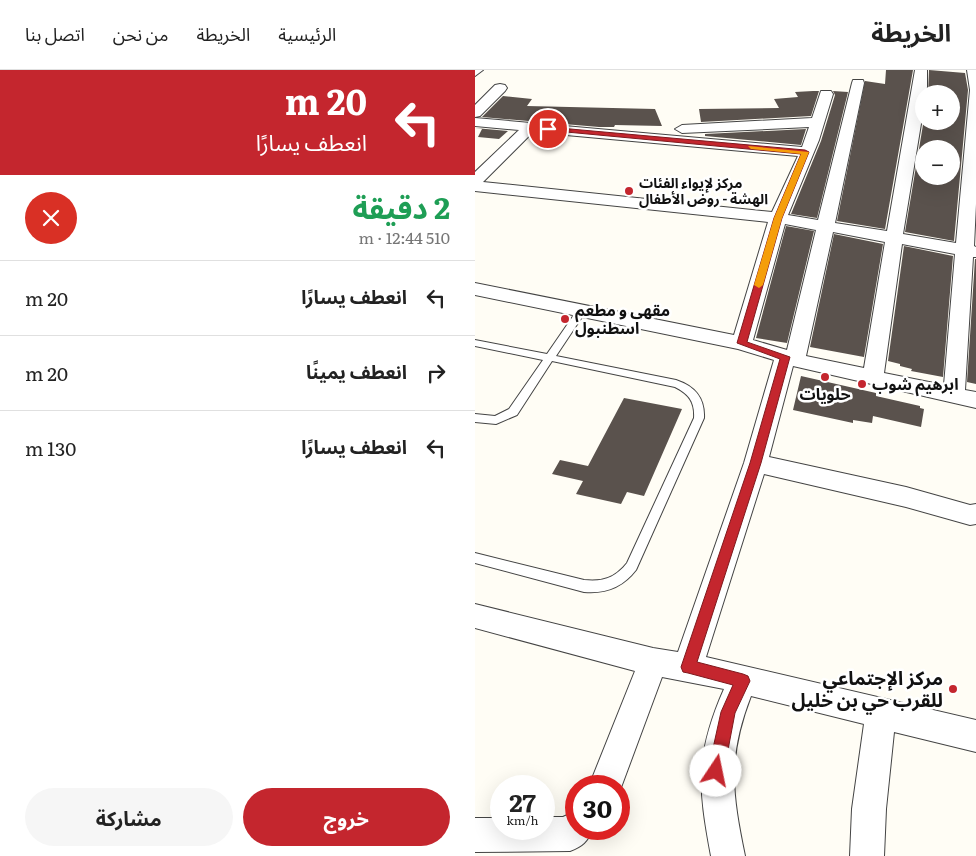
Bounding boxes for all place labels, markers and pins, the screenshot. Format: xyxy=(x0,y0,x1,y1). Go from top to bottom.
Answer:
pin xyxy=(527,108,569,150)
place label: مركز لإيواء الفئات الهشة - روض الأطفال xyxy=(639,172,768,208)
marker: مركز لإيواء الفئات الهشة - روض الأطفال xyxy=(623,185,635,197)
place label: مقهى و مطعم اسطنبول xyxy=(575,297,670,339)
marker: مقهى و مطعم اسطنبول xyxy=(559,313,571,325)
marker: حلويات xyxy=(819,371,831,383)
place label: ابرهيم شوب xyxy=(872,371,959,397)
marker: ابرهيم شوب xyxy=(856,378,868,390)
place label: حلويات xyxy=(799,381,851,405)
place label: مركز الإجتماعي للقرب حي بن خليل xyxy=(792,663,943,715)
marker: مركز الإجتماعي للقرب حي بن خليل xyxy=(947,683,959,695)

